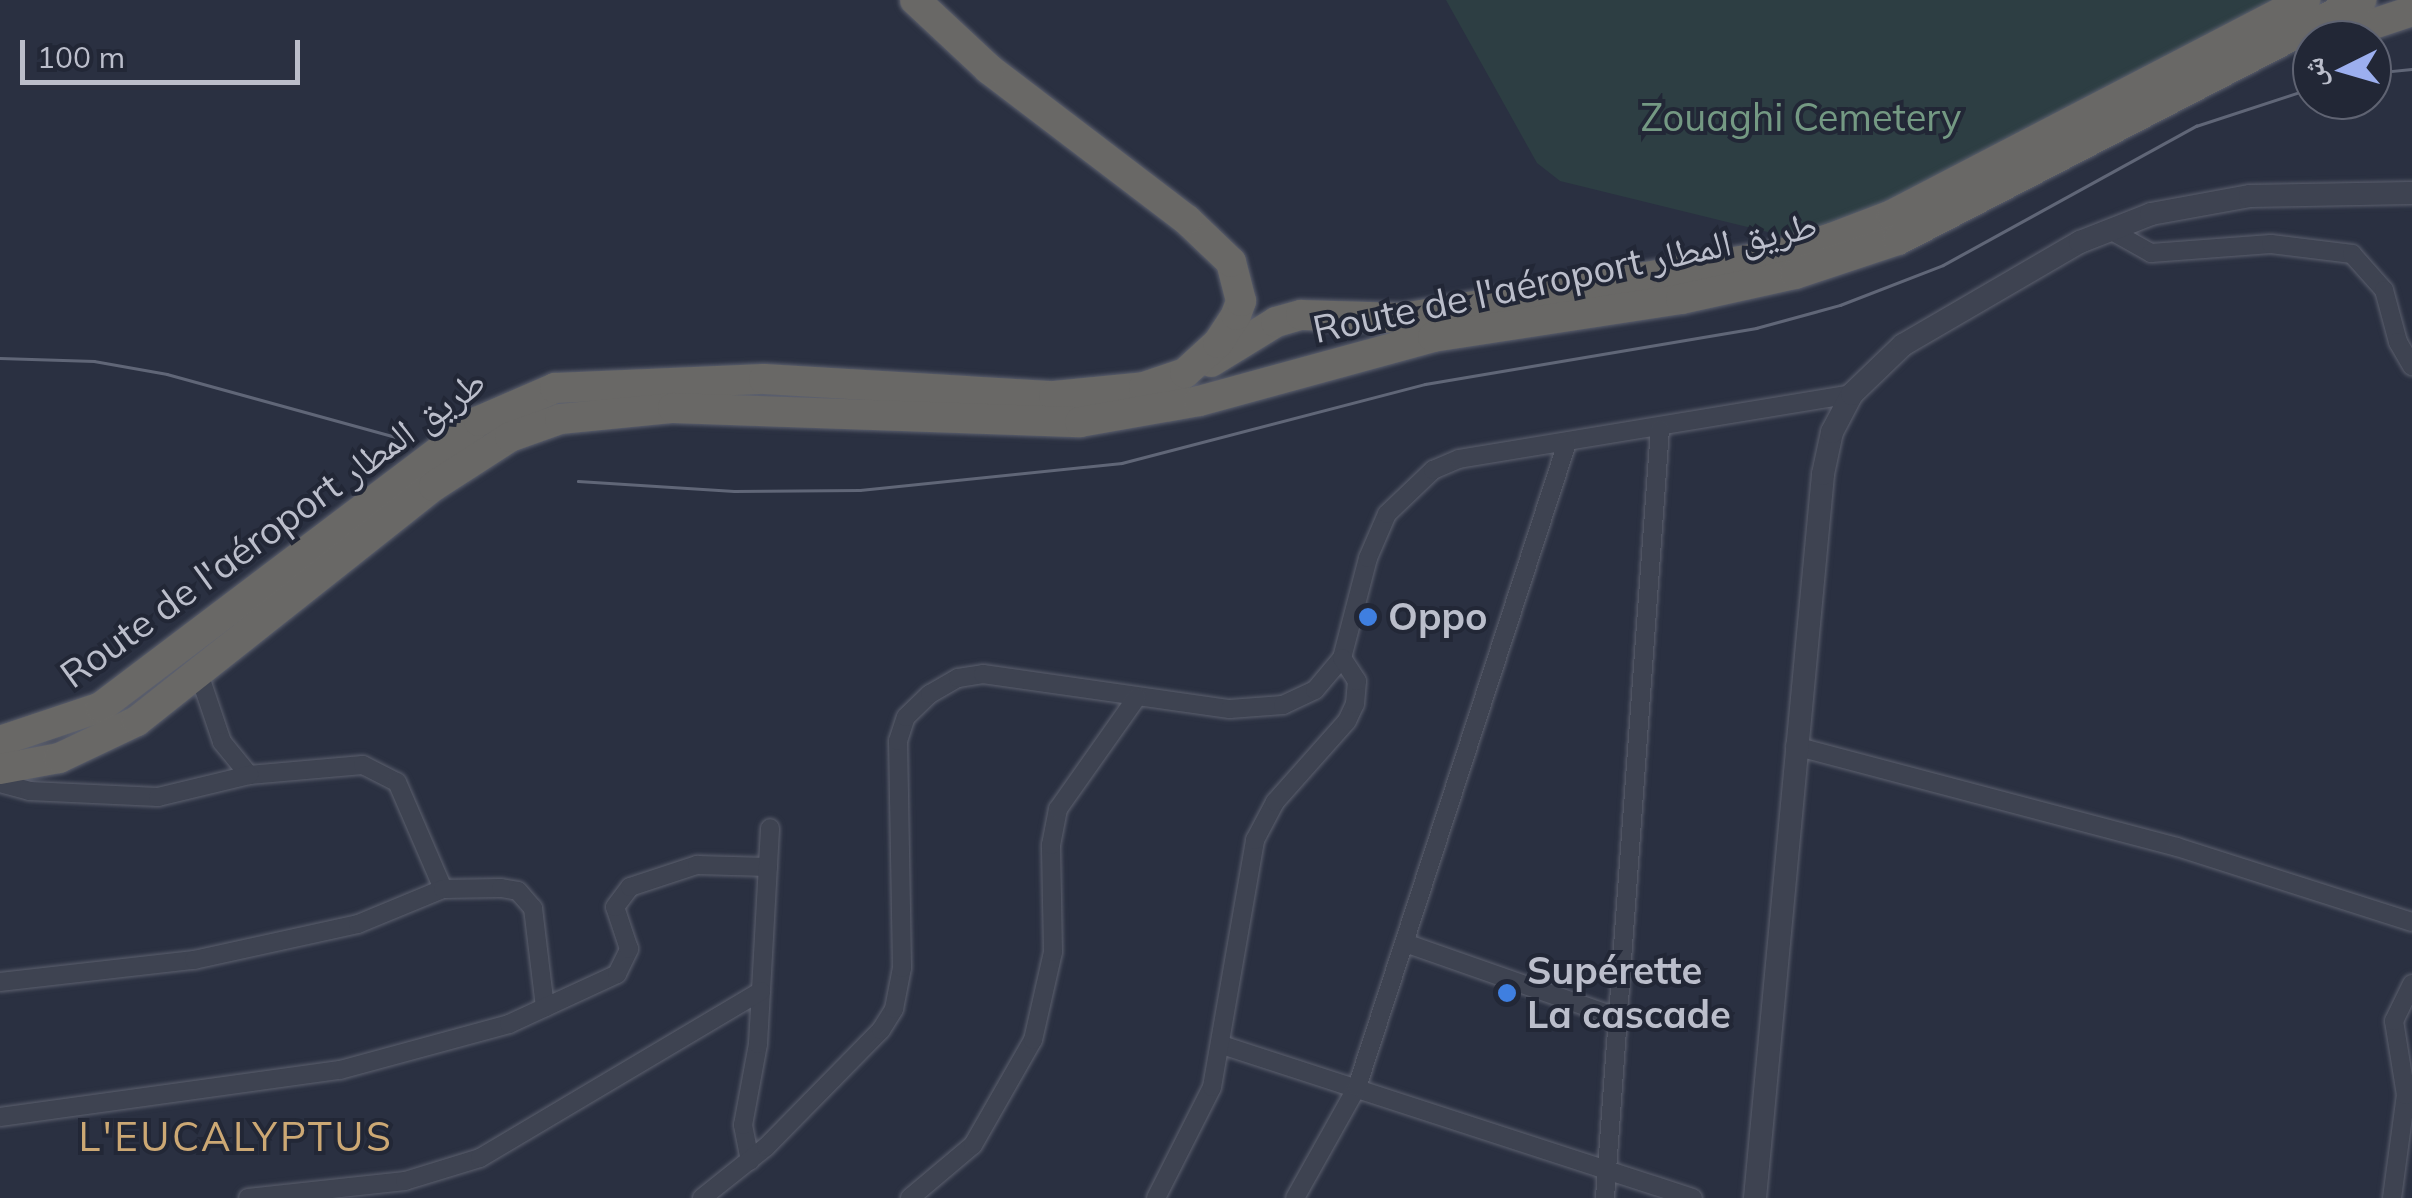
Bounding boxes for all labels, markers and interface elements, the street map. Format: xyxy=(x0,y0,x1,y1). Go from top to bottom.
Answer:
scale bar xyxy=(25,20,305,82)
north arrow xyxy=(2292,20,2392,120)
text: 100 m xyxy=(37,38,125,76)
text: ش xyxy=(2295,56,2332,89)
park label: Zouaghi Cemetery xyxy=(1641,95,1961,141)
street label: Route de l'aéroport طريق المطار xyxy=(1309,201,1821,353)
street label: Route de l'aéroport طريق المطار xyxy=(52,358,494,698)
place label: Oppo xyxy=(1388,594,1488,640)
marker: Oppo xyxy=(1357,606,1379,628)
place label: Supérette La cascade xyxy=(1527,948,1731,1038)
marker: Supérette La cascade xyxy=(1496,982,1518,1004)
district label: L'EUCALYPTUS xyxy=(79,1112,393,1160)

